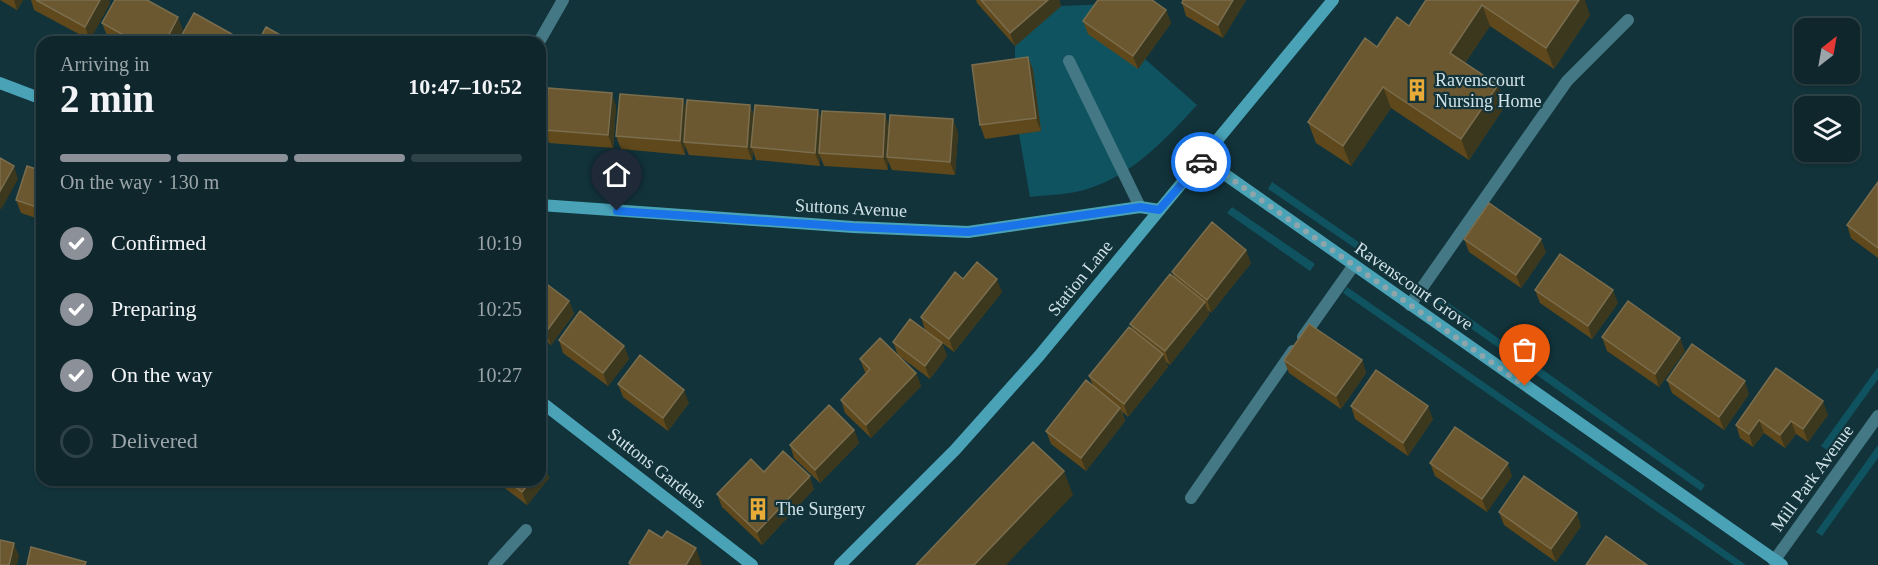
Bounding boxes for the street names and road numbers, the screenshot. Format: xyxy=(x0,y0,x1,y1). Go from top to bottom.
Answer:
street label: Suttons Avenue xyxy=(794,195,908,221)
street label: Station Lane xyxy=(1043,236,1117,320)
street label: Ravenscourt Grove xyxy=(1351,238,1477,334)
street label: Mill Park Avenue xyxy=(1767,421,1857,535)
street label: Suttons Gardens xyxy=(604,424,710,512)

